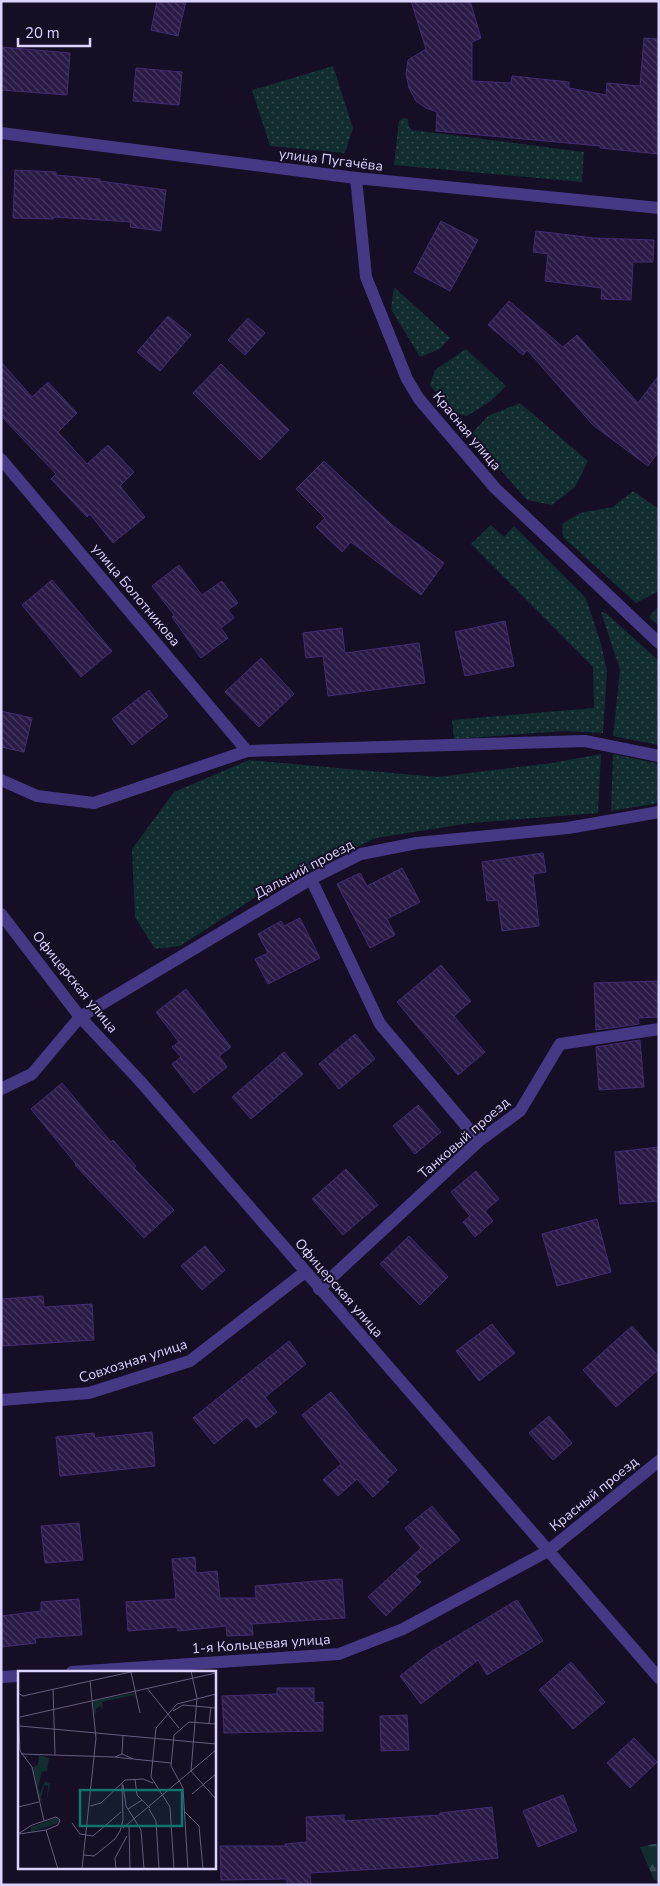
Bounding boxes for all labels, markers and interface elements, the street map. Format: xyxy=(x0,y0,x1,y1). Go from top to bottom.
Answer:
scale bar xyxy=(18,15,90,47)
text: 20 m xyxy=(25,23,60,43)
street label: улица Пугачёва xyxy=(278,144,384,176)
street label: Красная улица xyxy=(428,388,506,474)
street label: улица Болотникова xyxy=(87,540,185,650)
street label: Дальний проезд xyxy=(251,835,357,903)
street label: Офицерская улица xyxy=(28,927,122,1037)
street label: Танковый проезд xyxy=(414,1093,514,1183)
street label: Офицерская улица xyxy=(290,1234,388,1342)
street label: Совхозная улица xyxy=(76,1334,190,1388)
street label: Красный проезд xyxy=(546,1452,642,1536)
street label: 1-я Кольцевая улица xyxy=(191,1630,331,1658)
inset map xyxy=(18,1671,215,1868)

